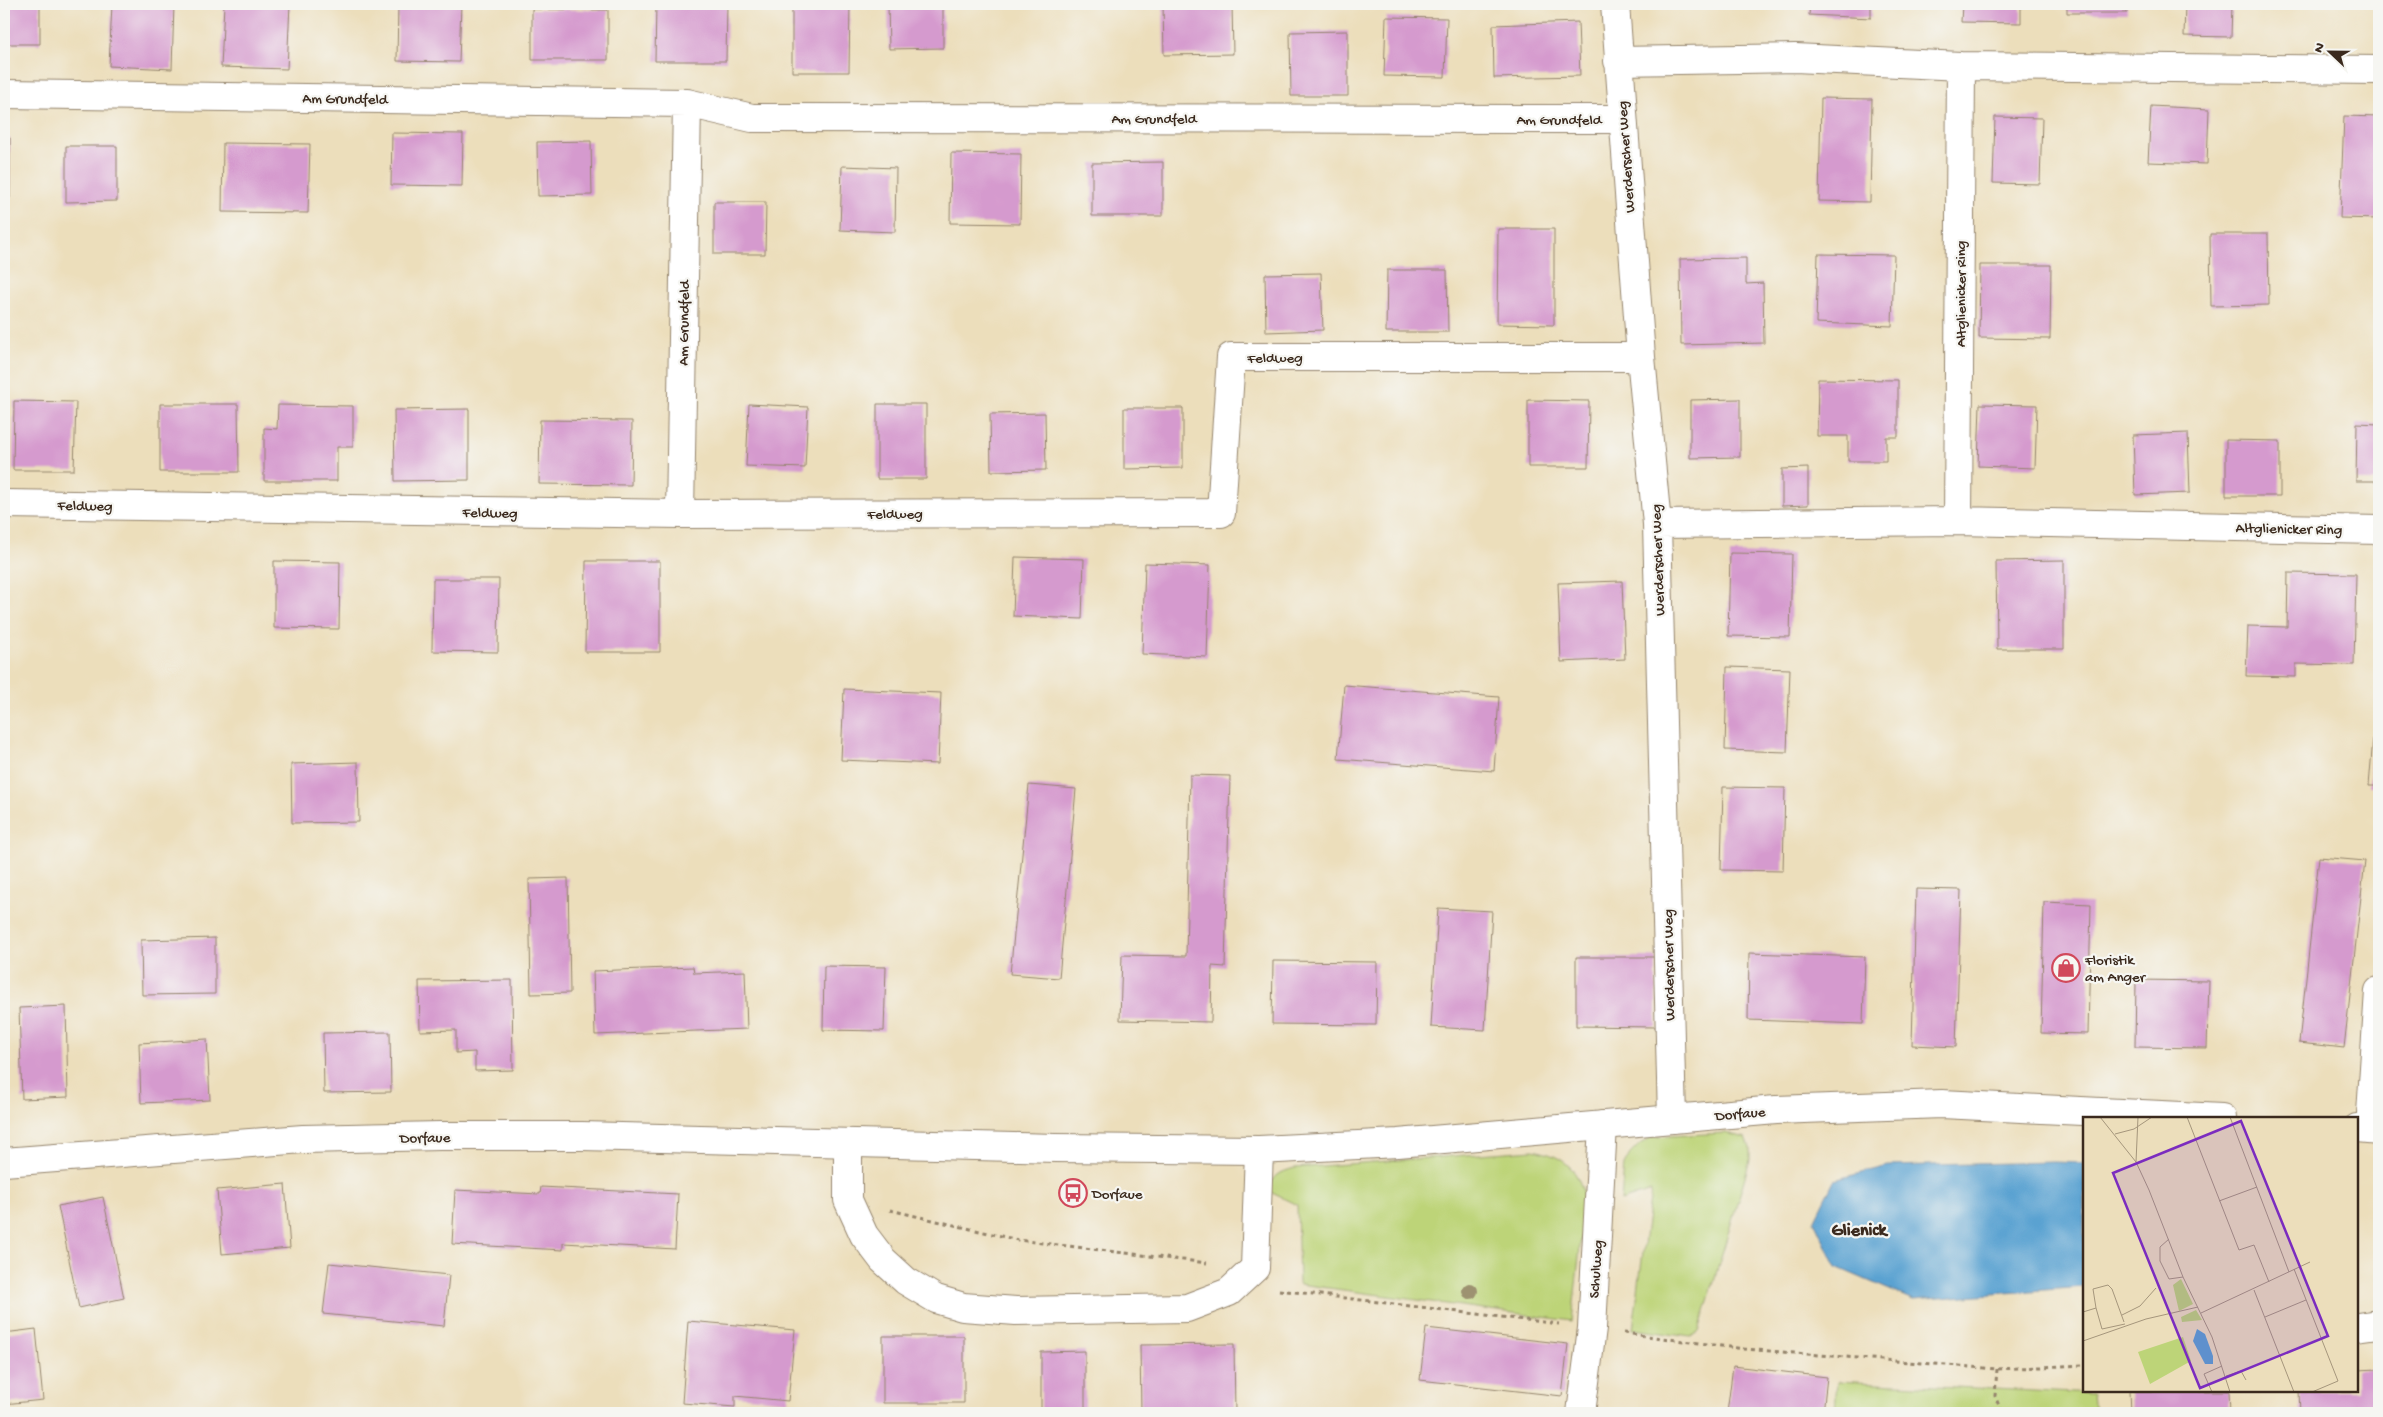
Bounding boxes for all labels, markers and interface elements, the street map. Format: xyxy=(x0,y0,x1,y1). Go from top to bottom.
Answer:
north arrow xyxy=(2306,28,2356,78)
text: N xyxy=(2311,41,2330,55)
street label: Am Grundfeld xyxy=(302,90,389,110)
street label: Werderscher Weg xyxy=(1614,100,1640,213)
street label: Am Grundfeld xyxy=(1111,111,1198,129)
street label: Am Grundfeld xyxy=(1516,112,1603,130)
street label: Altglienicker Ring xyxy=(1953,241,1971,347)
street label: Am Grundfeld xyxy=(675,279,695,366)
street label: Feldweg xyxy=(1246,350,1303,368)
street label: Feldweg xyxy=(56,497,113,516)
street label: Feldweg xyxy=(461,504,518,523)
street label: Werderscher Weg xyxy=(1648,504,1670,616)
street label: Feldweg xyxy=(866,506,923,524)
street label: Altglienicker Ring xyxy=(2235,520,2342,540)
street label: Werderscher Weg xyxy=(1660,909,1680,1021)
place label: Floristik am Anger xyxy=(2084,952,2147,987)
shop icon: Floristik am Anger xyxy=(2051,953,2081,983)
street label: Dorfaue xyxy=(1713,1104,1766,1126)
inset map xyxy=(2083,1117,2358,1392)
street label: Dorfaue xyxy=(399,1130,451,1148)
bus stop icon: Dorfaue xyxy=(1058,1178,1088,1208)
place label: Dorfaue xyxy=(1091,1186,1143,1204)
district label: Glienick xyxy=(1831,1221,1889,1242)
street label: Schulweg xyxy=(1586,1239,1608,1299)

